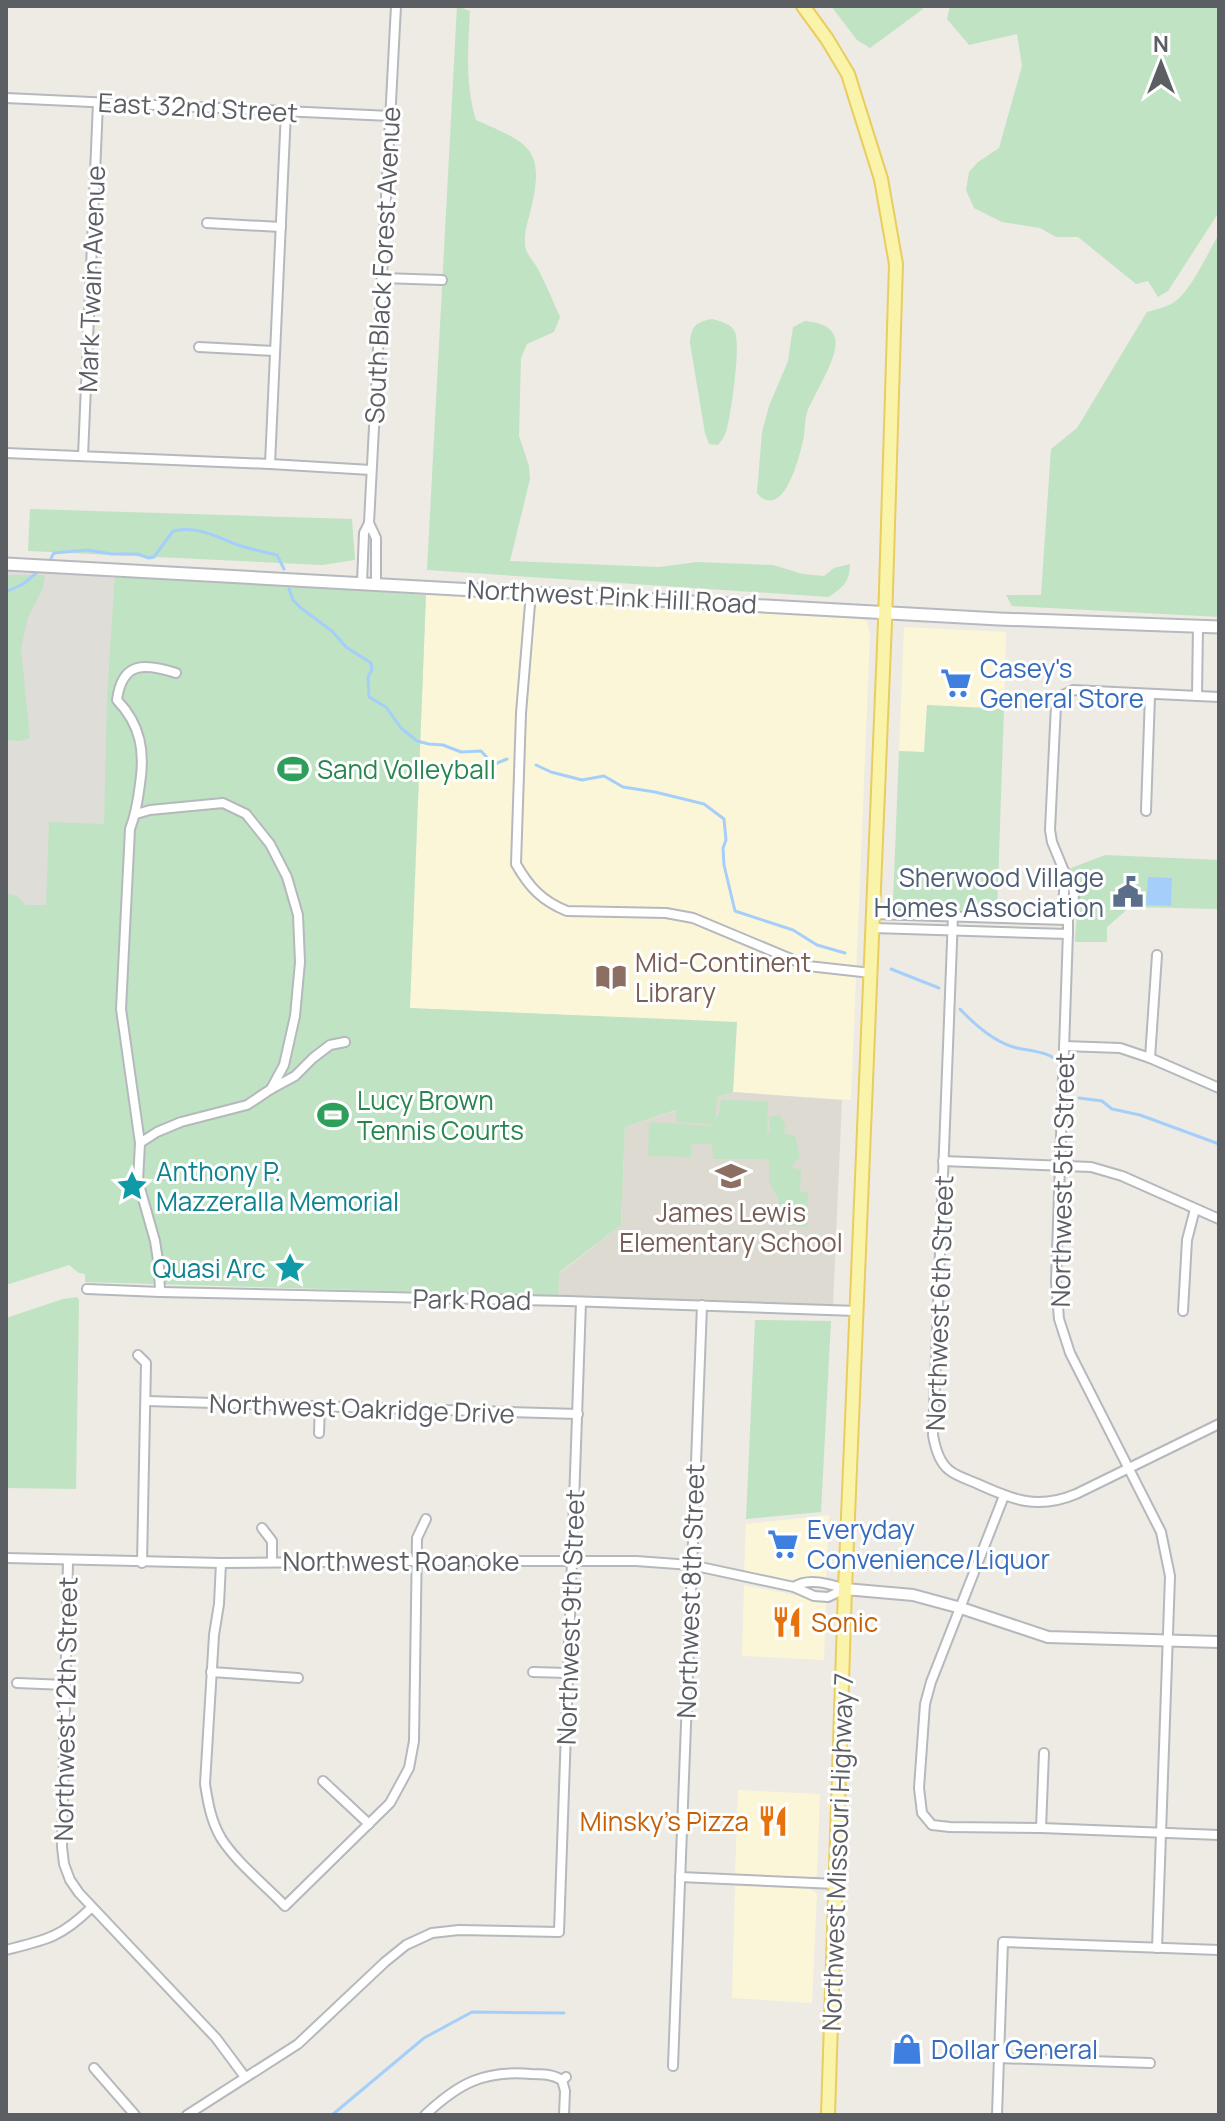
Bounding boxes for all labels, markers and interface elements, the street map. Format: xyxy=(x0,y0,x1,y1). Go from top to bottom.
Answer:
north arrow xyxy=(1121,24,1201,104)
text: N xyxy=(1153,29,1169,59)
street label: East 32nd Street xyxy=(97,84,299,130)
street label: South Black Forest Avenue xyxy=(356,106,408,424)
street label: Mark Twain Avenue xyxy=(69,165,113,393)
street label: Northwest Pink Hill Road xyxy=(466,570,758,622)
place label: Casey's General Store xyxy=(980,650,1144,716)
supermarket icon: Casey's General Store xyxy=(939,666,973,700)
place label: Sand Volleyball xyxy=(317,751,496,787)
sports icon: Sand Volleyball xyxy=(276,752,310,786)
place label: Sherwood Village Homes Association xyxy=(874,859,1104,925)
public building icon: Sherwood Village Homes Association xyxy=(1111,875,1145,909)
place label: Mid-Continent Library xyxy=(635,944,811,1010)
library icon: Mid-Continent Library xyxy=(594,960,628,994)
street label: Northwest 5th Street xyxy=(1042,1052,1082,1308)
place label: Lucy Brown Tennis Courts xyxy=(357,1082,524,1148)
sports icon: Lucy Brown Tennis Courts xyxy=(316,1098,350,1132)
place label: Anthony P. Mazzeralla Memorial xyxy=(156,1153,399,1219)
school or university icon: James Lewis Elementary School xyxy=(714,1159,748,1193)
place icon: Anthony P. Mazzeralla Memorial xyxy=(115,1169,149,1203)
street label: Northwest 6th Street xyxy=(917,1175,961,1431)
place label: James Lewis Elementary School xyxy=(619,1194,843,1260)
place label: Quasi Arc xyxy=(152,1250,266,1286)
place icon: Quasi Arc xyxy=(273,1251,307,1285)
street label: Park Road xyxy=(412,1280,532,1318)
street label: Northwest Oakridge Drive xyxy=(209,1385,515,1431)
street label: Northwest 8th Street xyxy=(668,1463,712,1719)
street label: Northwest 9th Street xyxy=(548,1489,592,1745)
place label: Everyday Convenience/Liquor xyxy=(807,1511,1050,1577)
supermarket icon: Everyday Convenience/Liquor xyxy=(766,1527,800,1561)
street label: Northwest Roanoke xyxy=(282,1543,520,1579)
street label: Northwest 12th Street xyxy=(45,1576,85,1842)
place label: Sonic xyxy=(811,1604,878,1640)
restaurant icon: Sonic xyxy=(770,1605,804,1639)
street label: Northwest Missouri Highway 7 xyxy=(813,1672,861,2032)
place label: Minsky's Pizza xyxy=(580,1803,749,1839)
restaurant icon: Minsky's Pizza xyxy=(756,1804,790,1838)
place label: Dollar General xyxy=(931,2031,1098,2067)
shop icon: Dollar General xyxy=(890,2032,924,2066)

